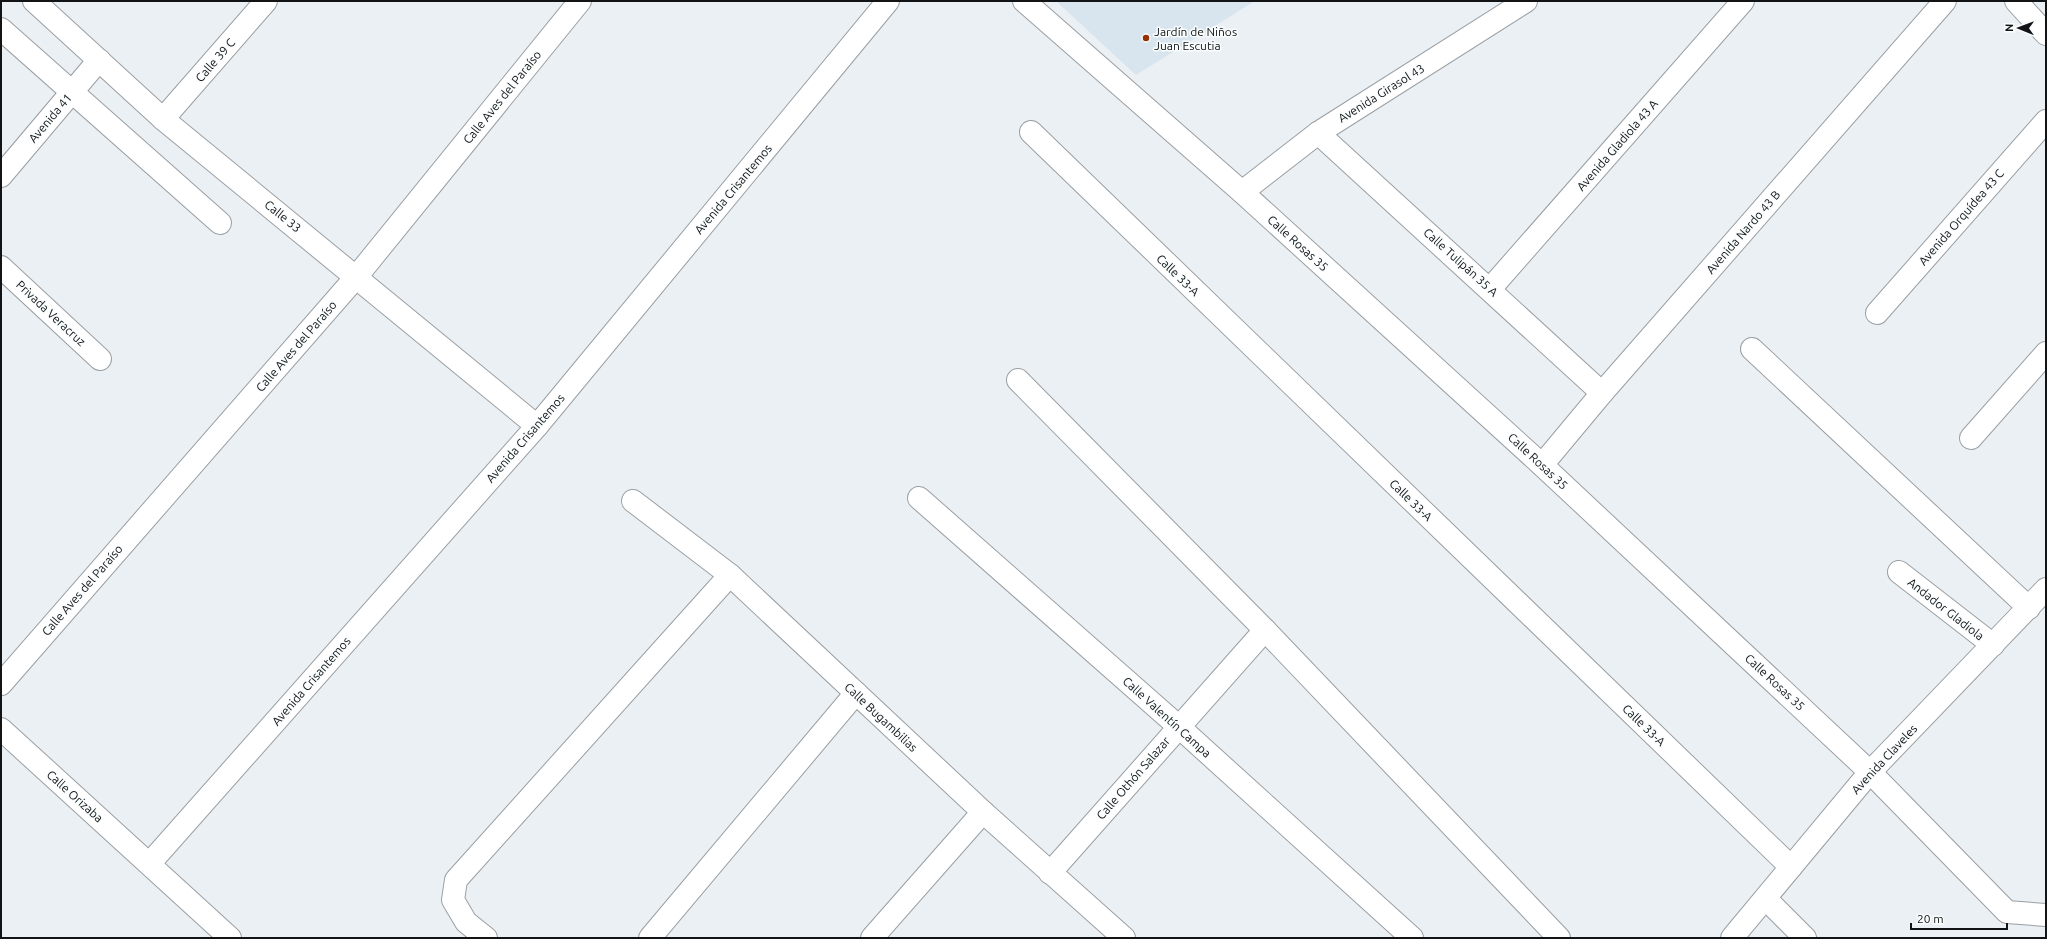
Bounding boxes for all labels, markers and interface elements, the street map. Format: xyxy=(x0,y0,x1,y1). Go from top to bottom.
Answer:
north arrow xyxy=(1999,8,2039,48)
text: N xyxy=(2003,24,2015,32)
place label: Jardín de Niños Juan Escutia xyxy=(1154,25,1237,52)
marker: Jardín de Niños Juan Escutia xyxy=(1141,33,1151,43)
street label: Calle 39 C xyxy=(193,35,238,84)
street label: Calle Aves del Paraíso xyxy=(460,48,544,146)
street label: Avenida Girasol 43 xyxy=(1336,61,1426,125)
street label: Avenida 41 xyxy=(26,91,74,145)
street label: Avenida Gladiola 43 A xyxy=(1574,97,1660,193)
street label: Avenida Crisantemos xyxy=(692,142,774,236)
street label: Avenida Orquídea 43 C xyxy=(1916,166,2007,268)
street label: Avenida Nardo 43 B xyxy=(1703,188,1783,276)
street label: Calle 33 xyxy=(262,198,304,234)
street label: Calle Rosas 35 xyxy=(1265,213,1331,273)
street label: Calle Tulipán 35 A xyxy=(1421,225,1501,299)
street label: Calle 33-A xyxy=(1154,252,1202,299)
street label: Privada Veracruz xyxy=(14,278,89,349)
street label: Calle Aves del Paraíso xyxy=(253,298,339,394)
street label: Avenida Crisantemos xyxy=(483,391,567,485)
street label: Calle Rosas 35 xyxy=(1506,430,1570,492)
street label: Calle 33-A xyxy=(1387,477,1435,524)
street label: Calle Aves del Paraíso xyxy=(39,542,125,638)
street label: Andador Gladiola xyxy=(1905,575,1987,643)
street label: Avenida Crisantemos xyxy=(269,634,353,728)
street label: Calle Rosas 35 xyxy=(1743,651,1807,713)
street label: Calle Valentín Campa xyxy=(1120,674,1214,760)
street label: Calle Bugambilias xyxy=(842,680,920,754)
street label: Calle 33-A xyxy=(1620,702,1668,749)
street label: Avenida Claveles xyxy=(1849,722,1919,796)
street label: Calle Othón Salazar xyxy=(1094,734,1173,822)
street label: Calle Orizaba xyxy=(44,767,106,825)
scale bar xyxy=(1911,905,2007,931)
text: 20 m xyxy=(1917,912,1944,925)

